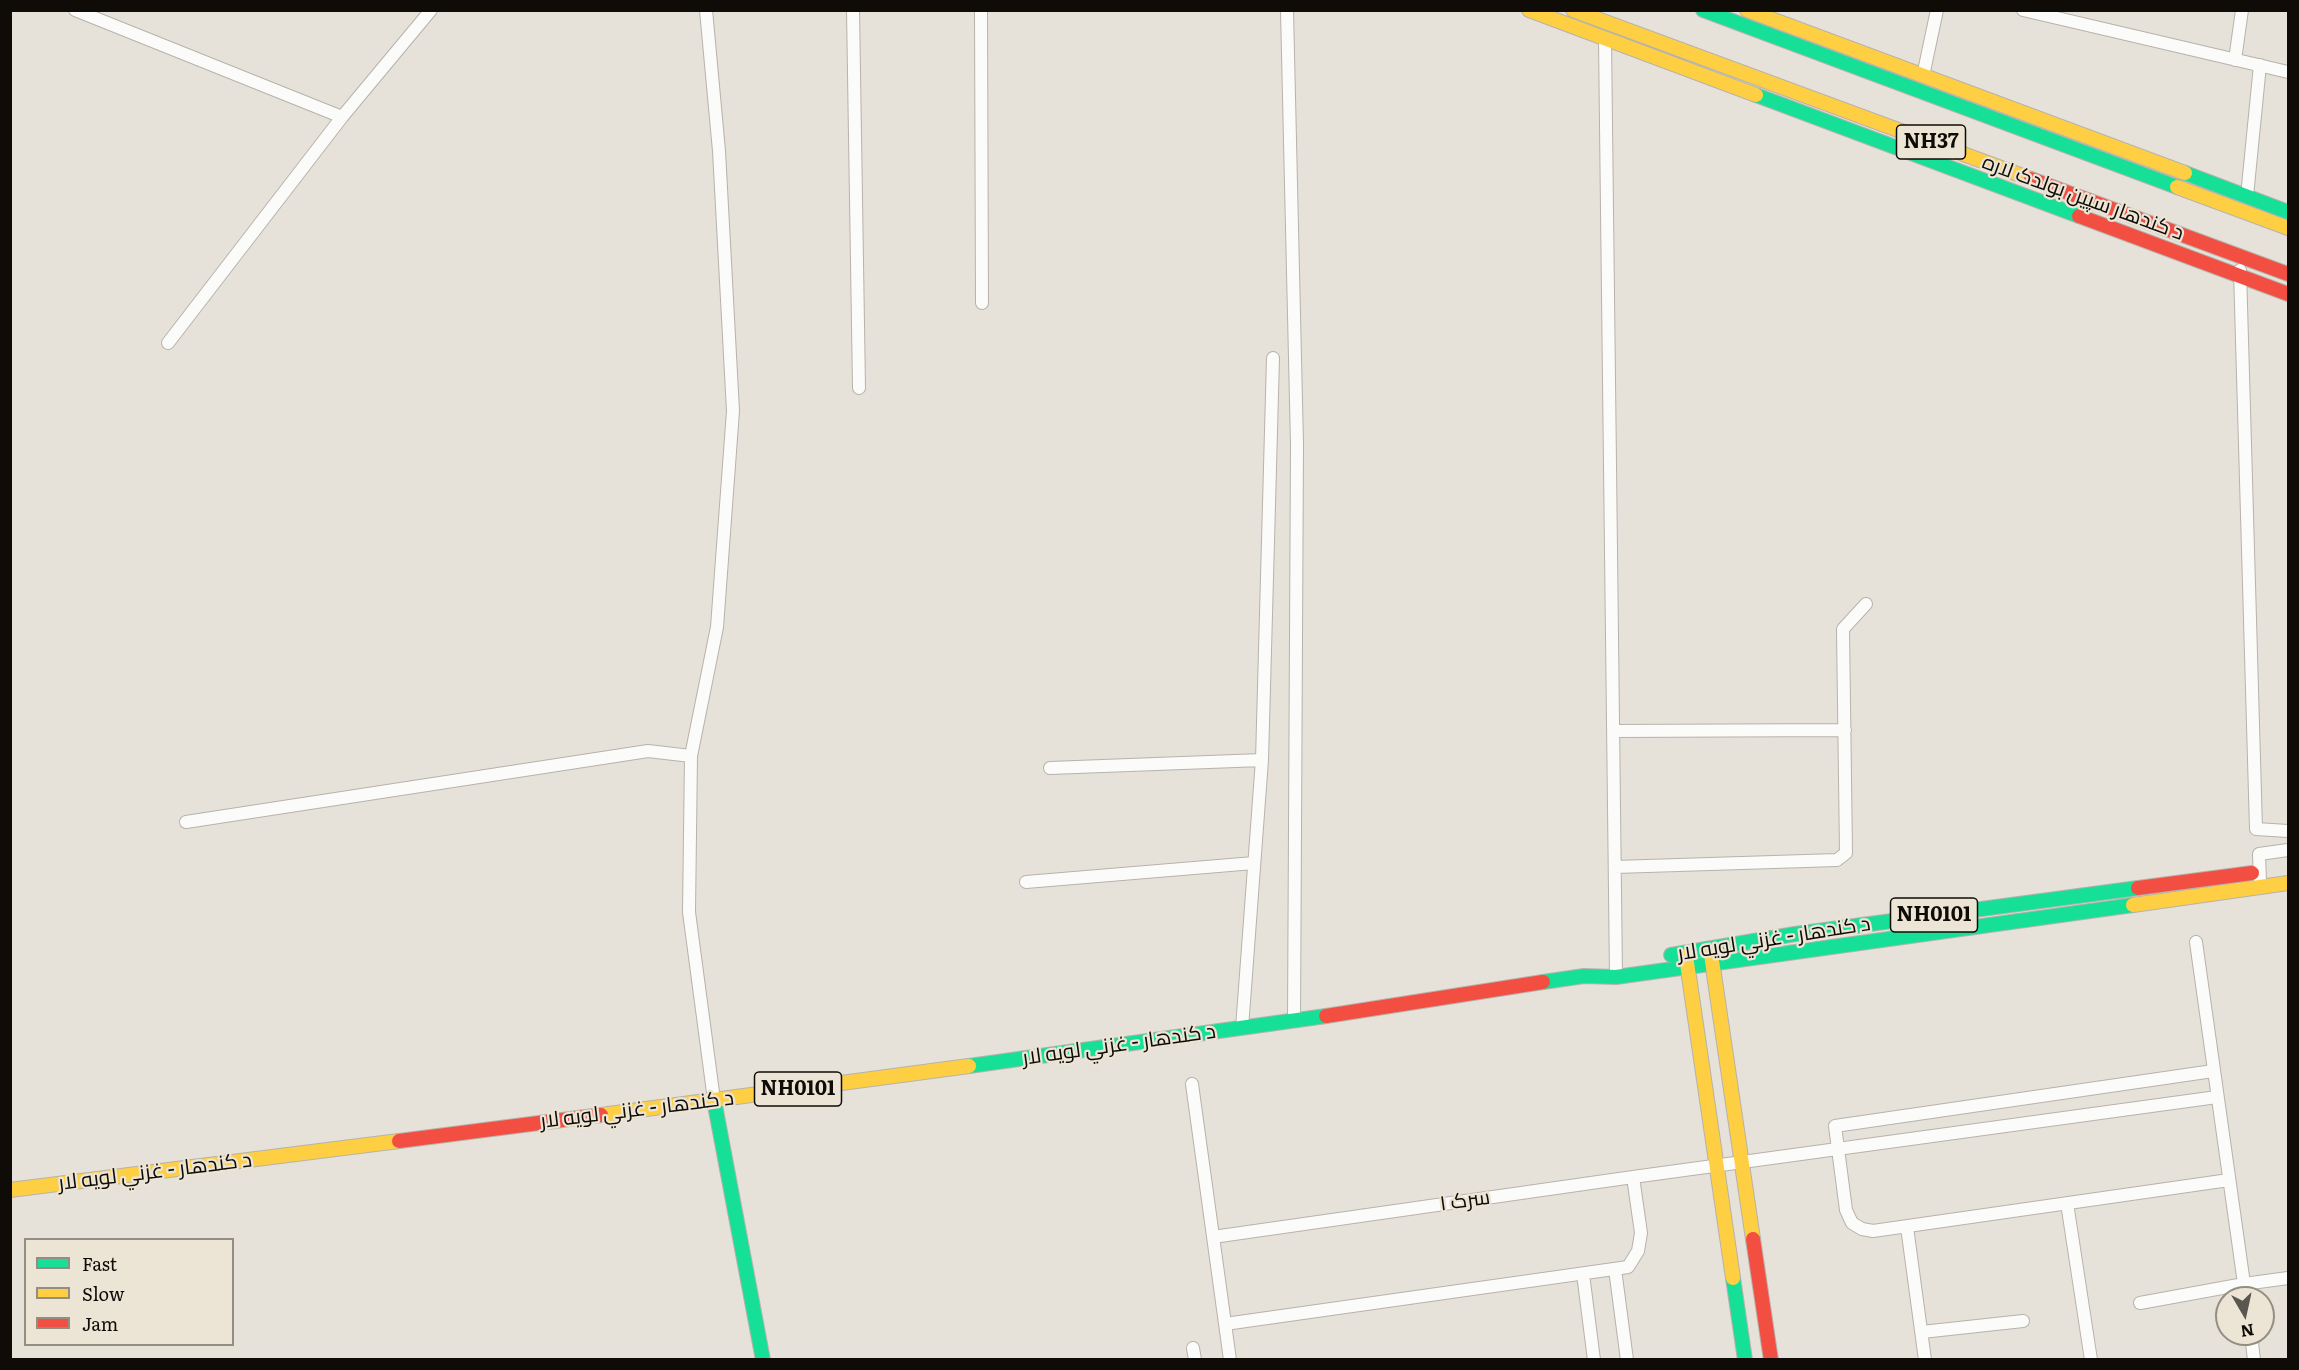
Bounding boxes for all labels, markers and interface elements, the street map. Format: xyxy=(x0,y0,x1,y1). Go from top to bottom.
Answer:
road number: NH37 xyxy=(1896,125,1966,159)
street label: د کندهار سپین بولدک لاره xyxy=(1979,150,2187,246)
road number: NH0101 xyxy=(1890,898,1978,932)
street label: د کندهار - غزني لويه لار xyxy=(1676,911,1872,967)
street label: د کندهار - غزني لويه لار xyxy=(1021,1019,1217,1071)
road number: NH0101 xyxy=(754,1072,842,1106)
street label: د کندهار - غزني لويه لار xyxy=(539,1086,735,1134)
street label: د کندهار - غزني لويه لار xyxy=(57,1148,253,1196)
street label: سرک ۱ xyxy=(1438,1185,1492,1217)
legend xyxy=(24,1238,234,1346)
text: Fast xyxy=(82,1250,117,1277)
text: Slow xyxy=(82,1280,124,1307)
north arrow xyxy=(2215,1286,2275,1346)
text: Jam xyxy=(82,1310,118,1337)
text: N xyxy=(2239,1319,2256,1345)

